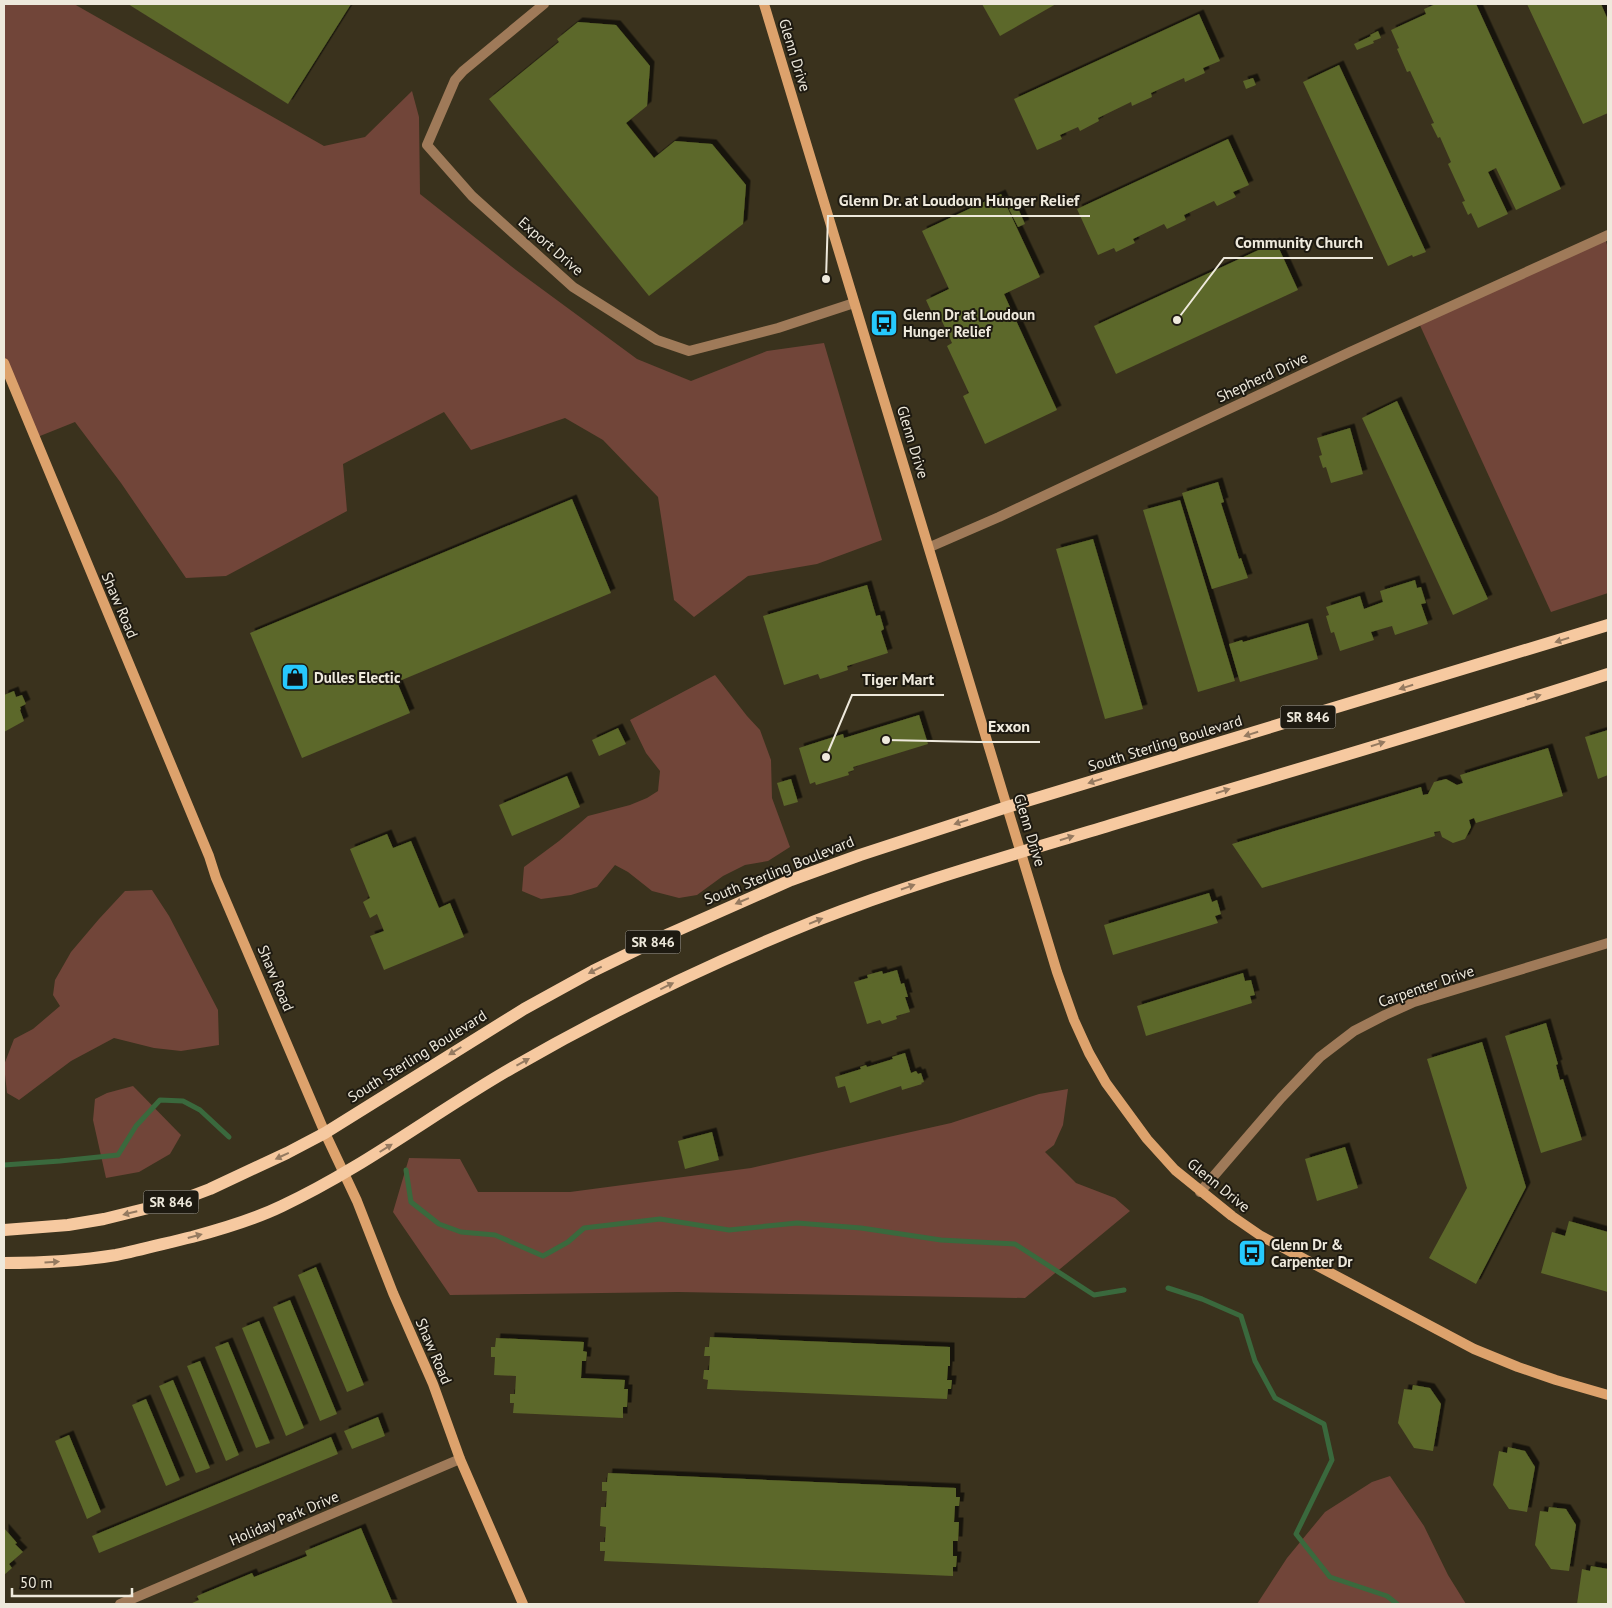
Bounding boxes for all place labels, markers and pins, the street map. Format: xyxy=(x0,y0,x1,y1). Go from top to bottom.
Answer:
callout: Glenn Dr. at Loudoun Hunger Relief xyxy=(828,185,1090,216)
callout: Community Church xyxy=(1224,227,1373,258)
place label: Glenn Dr at Loudoun Hunger Relief xyxy=(903,305,1035,341)
bus stop icon: Glenn Dr at Loudoun Hunger Relief xyxy=(869,308,899,338)
shop icon: Dulles Electic xyxy=(280,662,310,692)
callout: Tiger Mart xyxy=(852,664,944,695)
place label: Dulles Electic xyxy=(314,668,401,687)
callout: Exxon xyxy=(978,711,1040,742)
place label: Glenn Dr & Carpenter Dr xyxy=(1271,1235,1353,1271)
bus stop icon: Glenn Dr & Carpenter Dr xyxy=(1237,1238,1267,1268)

